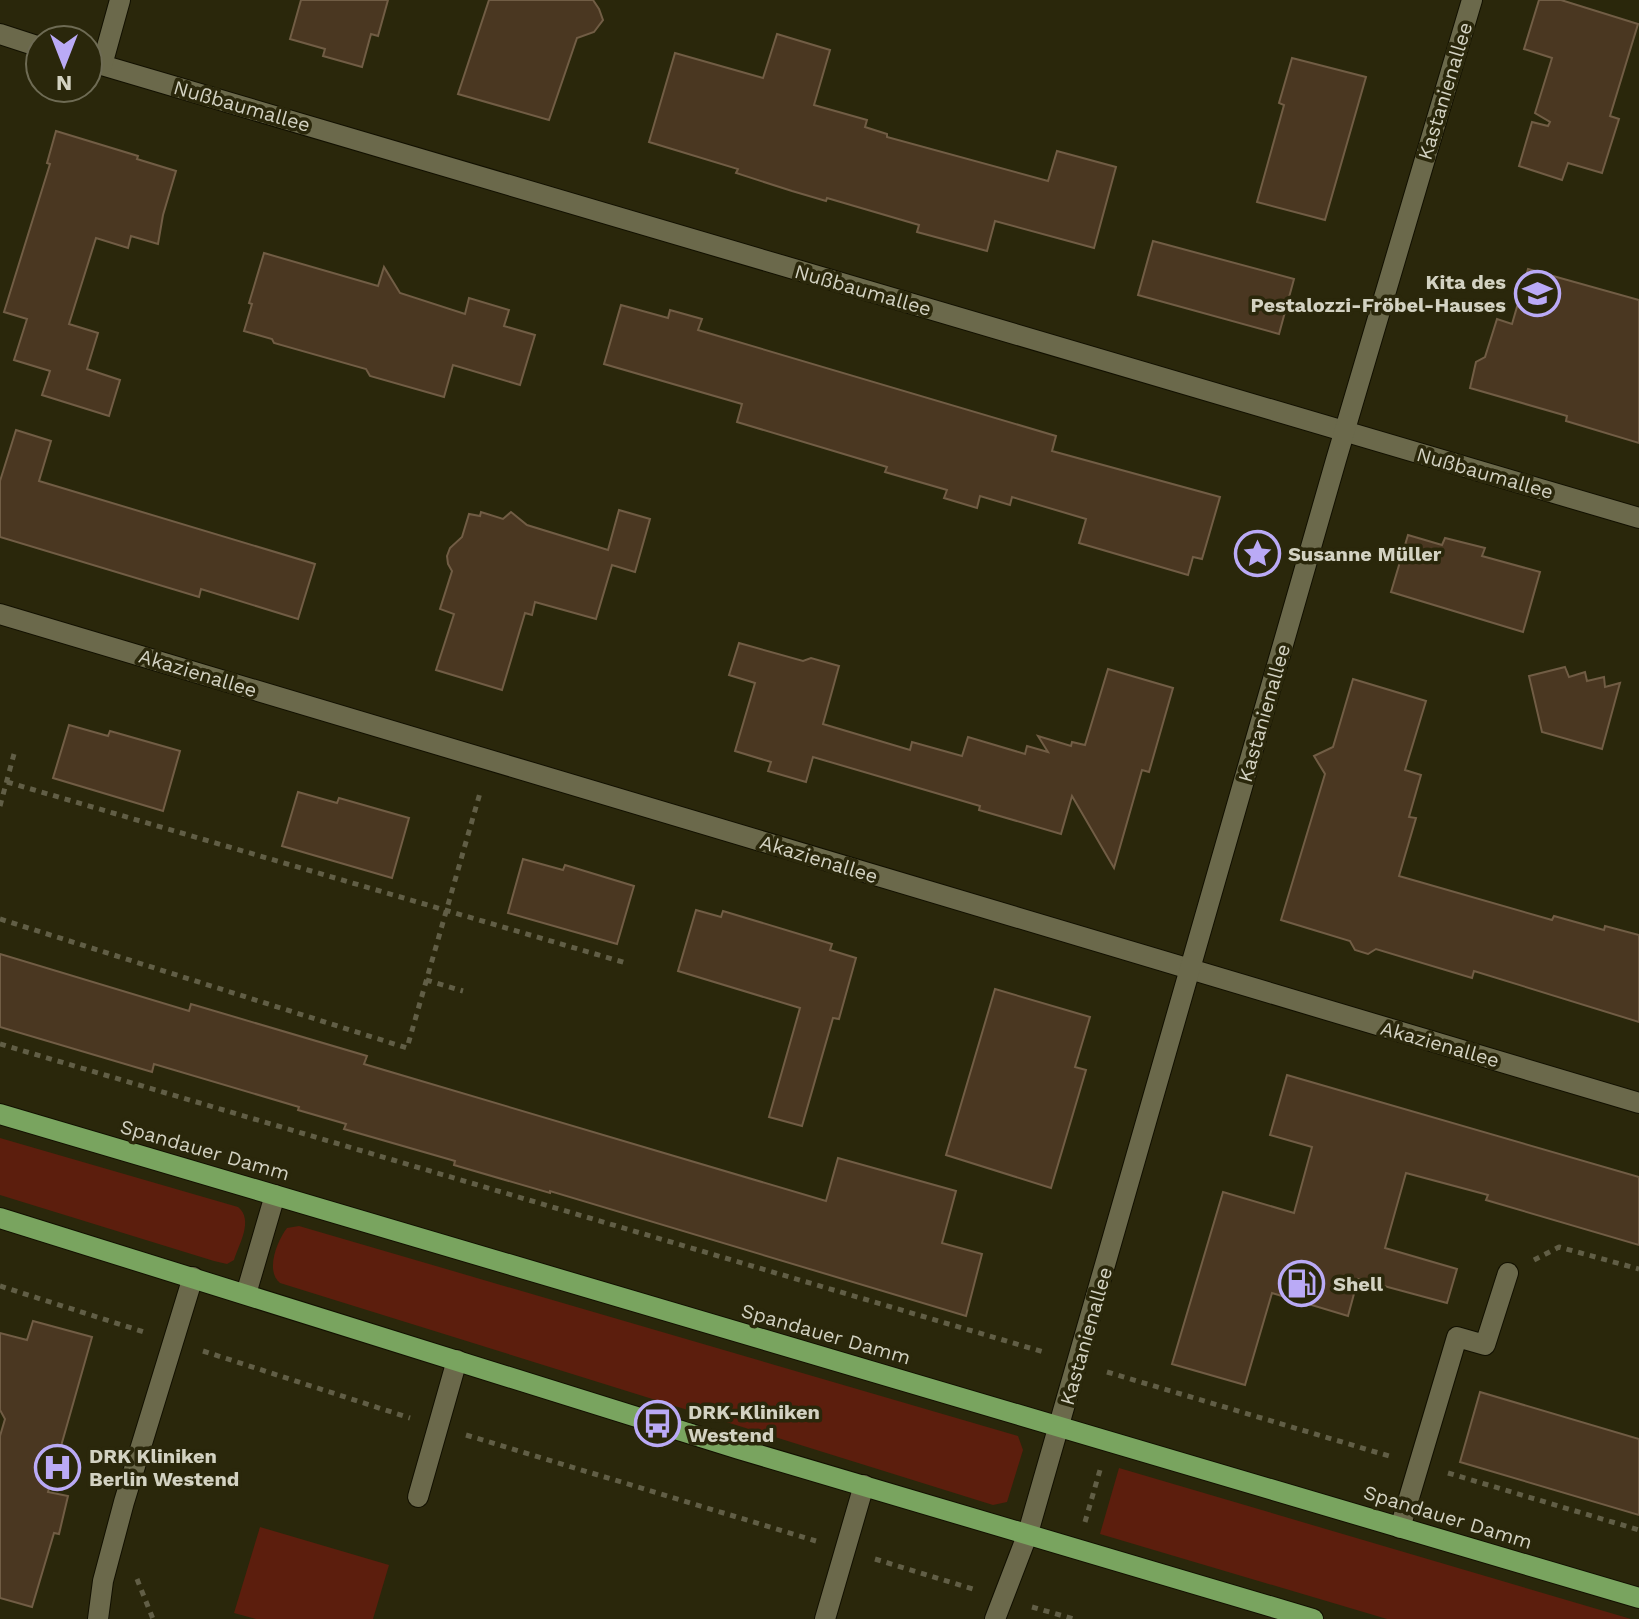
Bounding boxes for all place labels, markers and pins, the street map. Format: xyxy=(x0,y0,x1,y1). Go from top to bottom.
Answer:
school or university icon: Kita des Pestalozzi-Fröbel-Hauses xyxy=(1513,269,1561,317)
place label: Kita des Pestalozzi-Fröbel-Hauses xyxy=(1250,270,1506,317)
place icon: Susanne Müller xyxy=(1233,530,1281,578)
place label: Susanne Müller xyxy=(1288,542,1442,566)
fuel station icon: Shell xyxy=(1278,1260,1326,1308)
place label: Shell xyxy=(1333,1272,1383,1296)
bus stop icon: DRK-Kliniken Westend xyxy=(633,1399,681,1447)
place label: DRK-Kliniken Westend xyxy=(688,1400,820,1447)
hospital icon: DRK Kliniken Berlin Westend xyxy=(34,1444,82,1492)
place label: DRK Kliniken Berlin Westend xyxy=(89,1444,239,1491)

